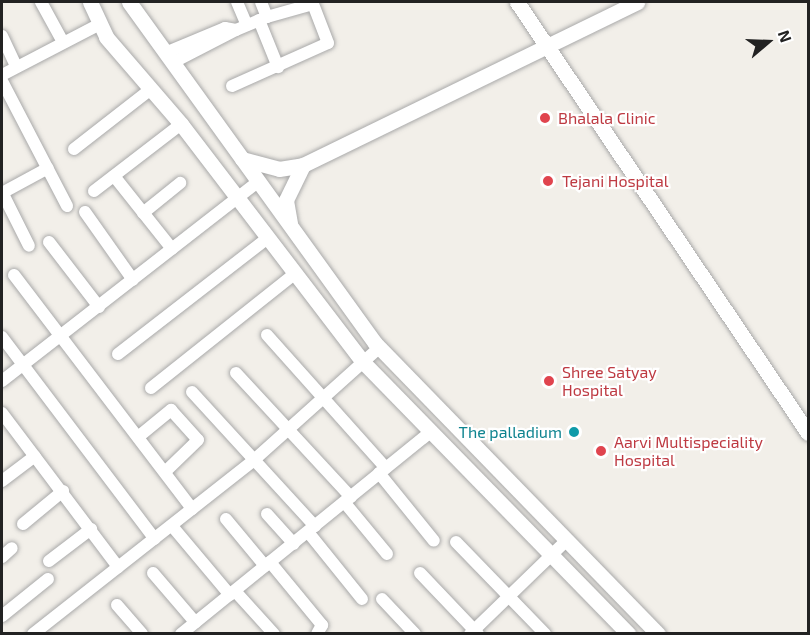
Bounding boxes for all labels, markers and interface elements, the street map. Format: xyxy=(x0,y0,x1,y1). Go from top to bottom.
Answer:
north arrow xyxy=(738,12,798,72)
text: N xyxy=(775,27,796,45)
place label: Bhalala Clinic xyxy=(558,108,656,128)
marker: Bhalala Clinic xyxy=(536,109,554,127)
place label: Tejani Hospital xyxy=(562,171,668,191)
marker: Tejani Hospital xyxy=(539,172,557,190)
place label: Shree Satyay Hospital xyxy=(562,362,657,400)
marker: Shree Satyay Hospital xyxy=(540,372,558,390)
place label: The palladium xyxy=(459,422,562,442)
marker: The palladium xyxy=(567,425,581,439)
place label: Aarvi Multispeciality Hospital xyxy=(614,432,763,470)
marker: Aarvi Multispeciality Hospital xyxy=(592,442,610,460)

